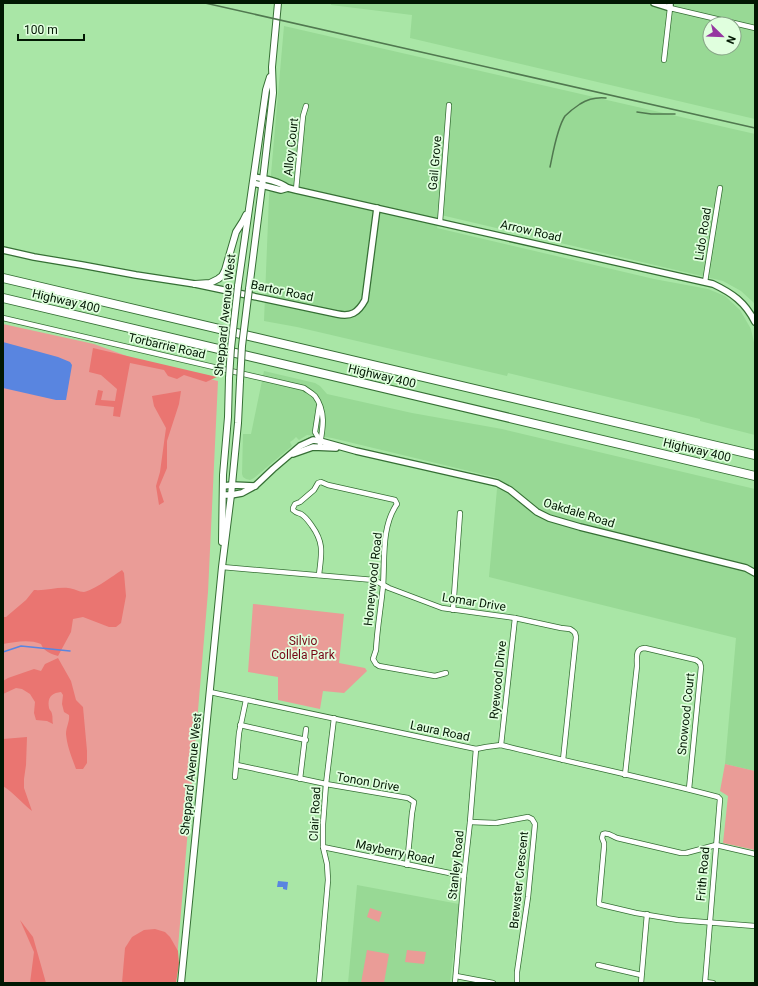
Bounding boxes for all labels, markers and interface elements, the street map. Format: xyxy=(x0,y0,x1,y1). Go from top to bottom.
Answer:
scale bar xyxy=(18,16,84,42)
north arrow xyxy=(702,16,742,56)
text: 100 m xyxy=(24,23,58,37)
text: N xyxy=(723,34,738,46)
street label: Alloy Court xyxy=(281,117,301,177)
street label: Gail Grove xyxy=(426,135,444,191)
street label: Lido Road xyxy=(692,206,714,262)
street label: Arrow Road xyxy=(499,217,563,245)
street label: Sheppard Avenue West xyxy=(212,253,238,377)
street label: Bartor Road xyxy=(249,278,315,304)
street label: Highway 400 xyxy=(31,286,102,316)
street label: Torbarrie Road xyxy=(127,330,207,362)
street label: Highway 400 xyxy=(347,361,418,391)
street label: Highway 400 xyxy=(662,435,733,465)
street label: Oakdale Road xyxy=(542,496,616,530)
street label: Honeywood Road xyxy=(361,532,385,626)
street label: Lomar Drive xyxy=(441,590,507,614)
park label: Silvio Collela Park xyxy=(271,634,336,662)
street label: Ryewood Drive xyxy=(487,640,509,720)
street label: Snowood Court xyxy=(675,672,697,756)
street label: Sheppard Avenue West xyxy=(178,712,204,836)
street label: Laura Road xyxy=(409,718,471,744)
street label: Tonon Drive xyxy=(336,770,400,794)
street label: Clair Road xyxy=(307,786,323,842)
street label: Stanley Road xyxy=(445,830,467,900)
street label: Brewster Crescent xyxy=(507,831,531,929)
street label: Mayberry Road xyxy=(354,837,436,867)
street label: Frith Road xyxy=(694,846,712,902)

